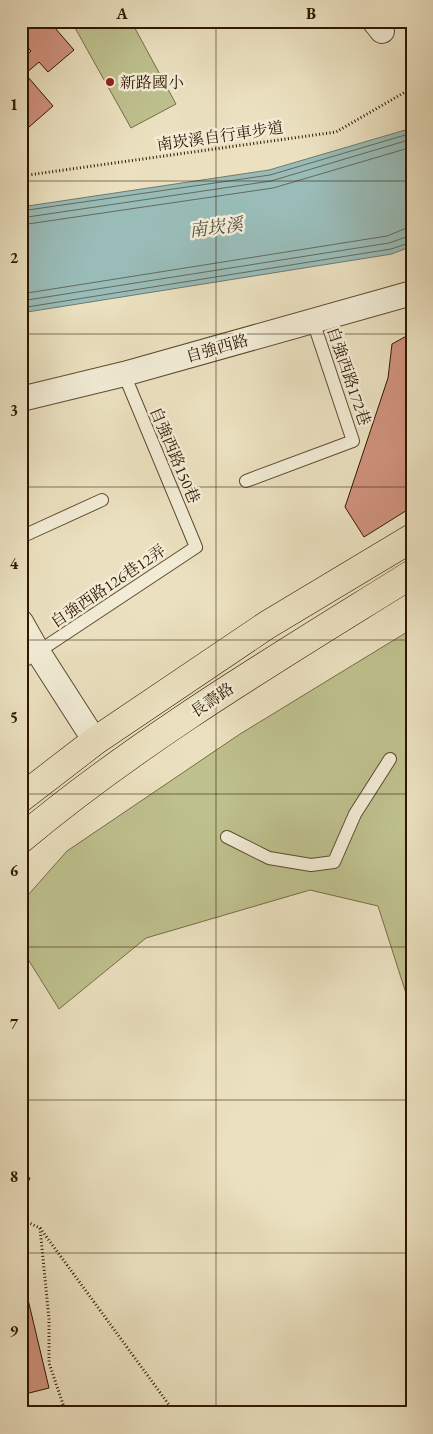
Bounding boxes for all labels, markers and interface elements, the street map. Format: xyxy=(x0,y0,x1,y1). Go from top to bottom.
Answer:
text: A xyxy=(115,3,128,24)
text: B xyxy=(306,3,316,24)
place label: 新路國小 xyxy=(120,72,184,93)
marker: 新路國小 xyxy=(104,76,116,88)
text: 1 xyxy=(10,94,18,115)
street label: 南崁溪自行車步道 xyxy=(155,117,285,155)
water label: 南崁溪 xyxy=(188,212,246,242)
text: 2 xyxy=(10,247,19,268)
street label: 自強西路172巷 xyxy=(322,324,376,428)
street label: 自強西路 xyxy=(183,329,251,367)
text: 3 xyxy=(10,400,18,421)
street label: 自強西路150巷 xyxy=(145,403,205,507)
street label: 自強西路126巷12弄 xyxy=(46,540,170,632)
text: 4 xyxy=(10,553,19,574)
street label: 長壽路 xyxy=(186,678,238,722)
text: 5 xyxy=(10,707,18,728)
text: 6 xyxy=(10,860,19,881)
text: 7 xyxy=(10,1013,19,1034)
text: 8 xyxy=(10,1166,18,1187)
text: 9 xyxy=(10,1320,19,1341)

